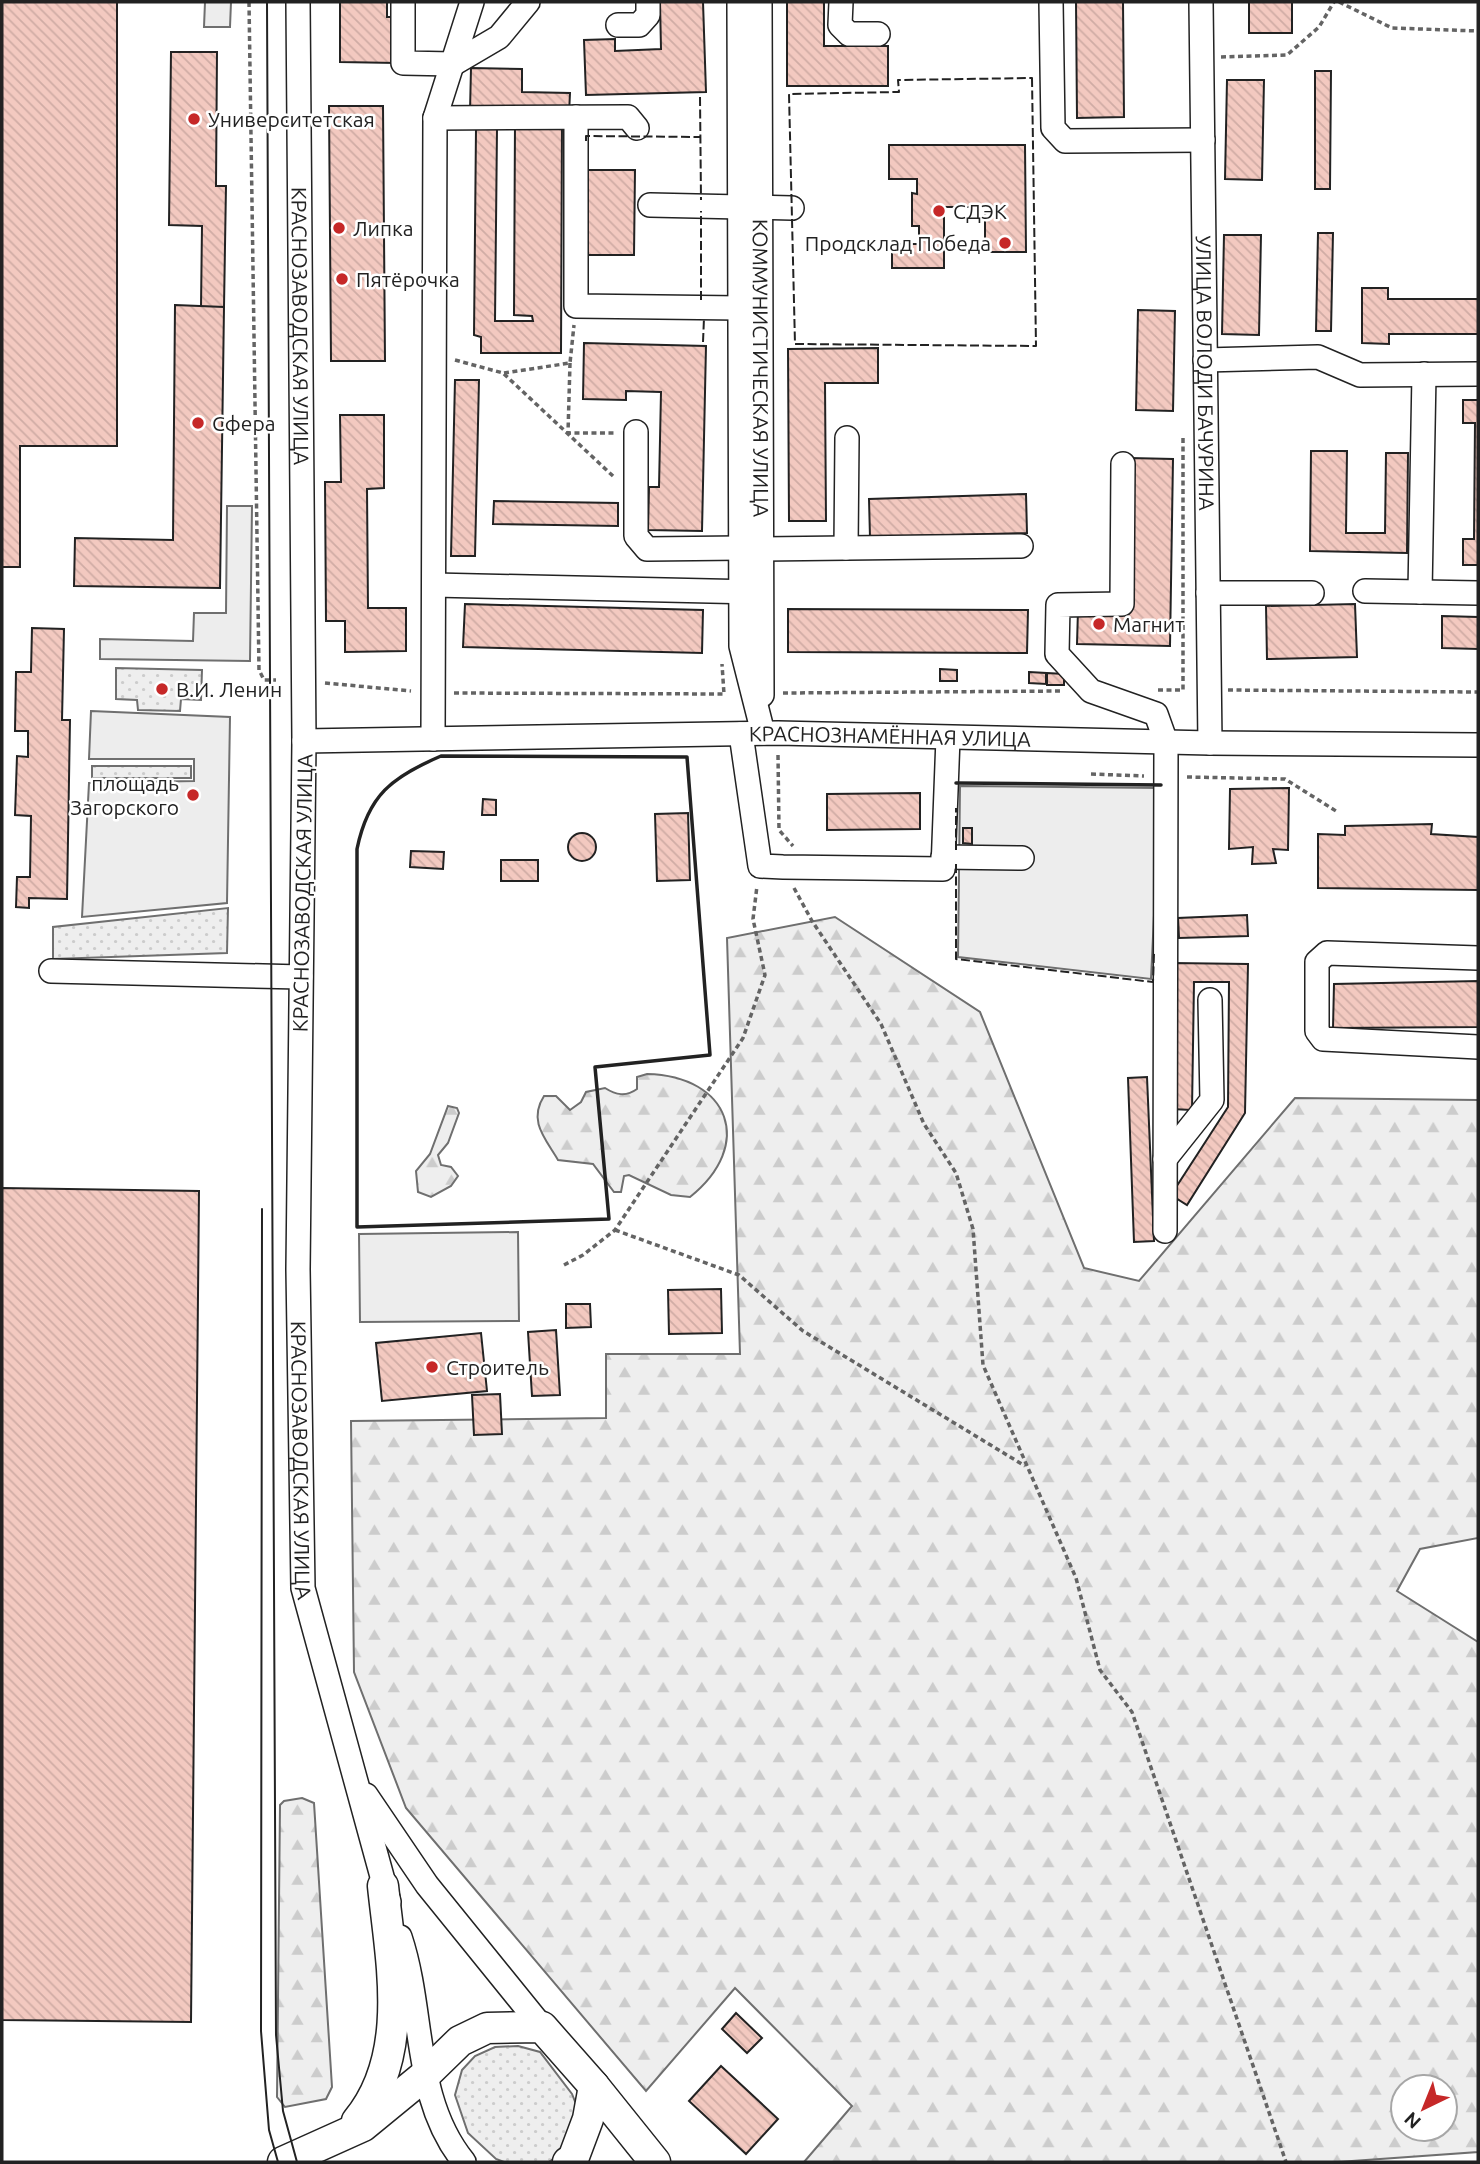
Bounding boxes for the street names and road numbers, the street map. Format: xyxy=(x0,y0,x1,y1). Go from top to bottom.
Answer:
street label: КРАСНОЗАВОДСКАЯ УЛИЦА xyxy=(288,187,314,466)
street label: КОММУНИСТИЧЕСКАЯ УЛИЦА xyxy=(749,219,773,517)
street label: УЛИЦА ВОЛОДИ БАЧУРИНА xyxy=(1192,235,1219,511)
street label: КРАСНОЗНАМЁННАЯ УЛИЦА xyxy=(749,721,1031,751)
street label: КРАСНОЗАВОДСКАЯ УЛИЦА xyxy=(288,753,316,1032)
street label: КРАСНОЗАВОДСКАЯ УЛИЦА xyxy=(287,1321,318,1602)

